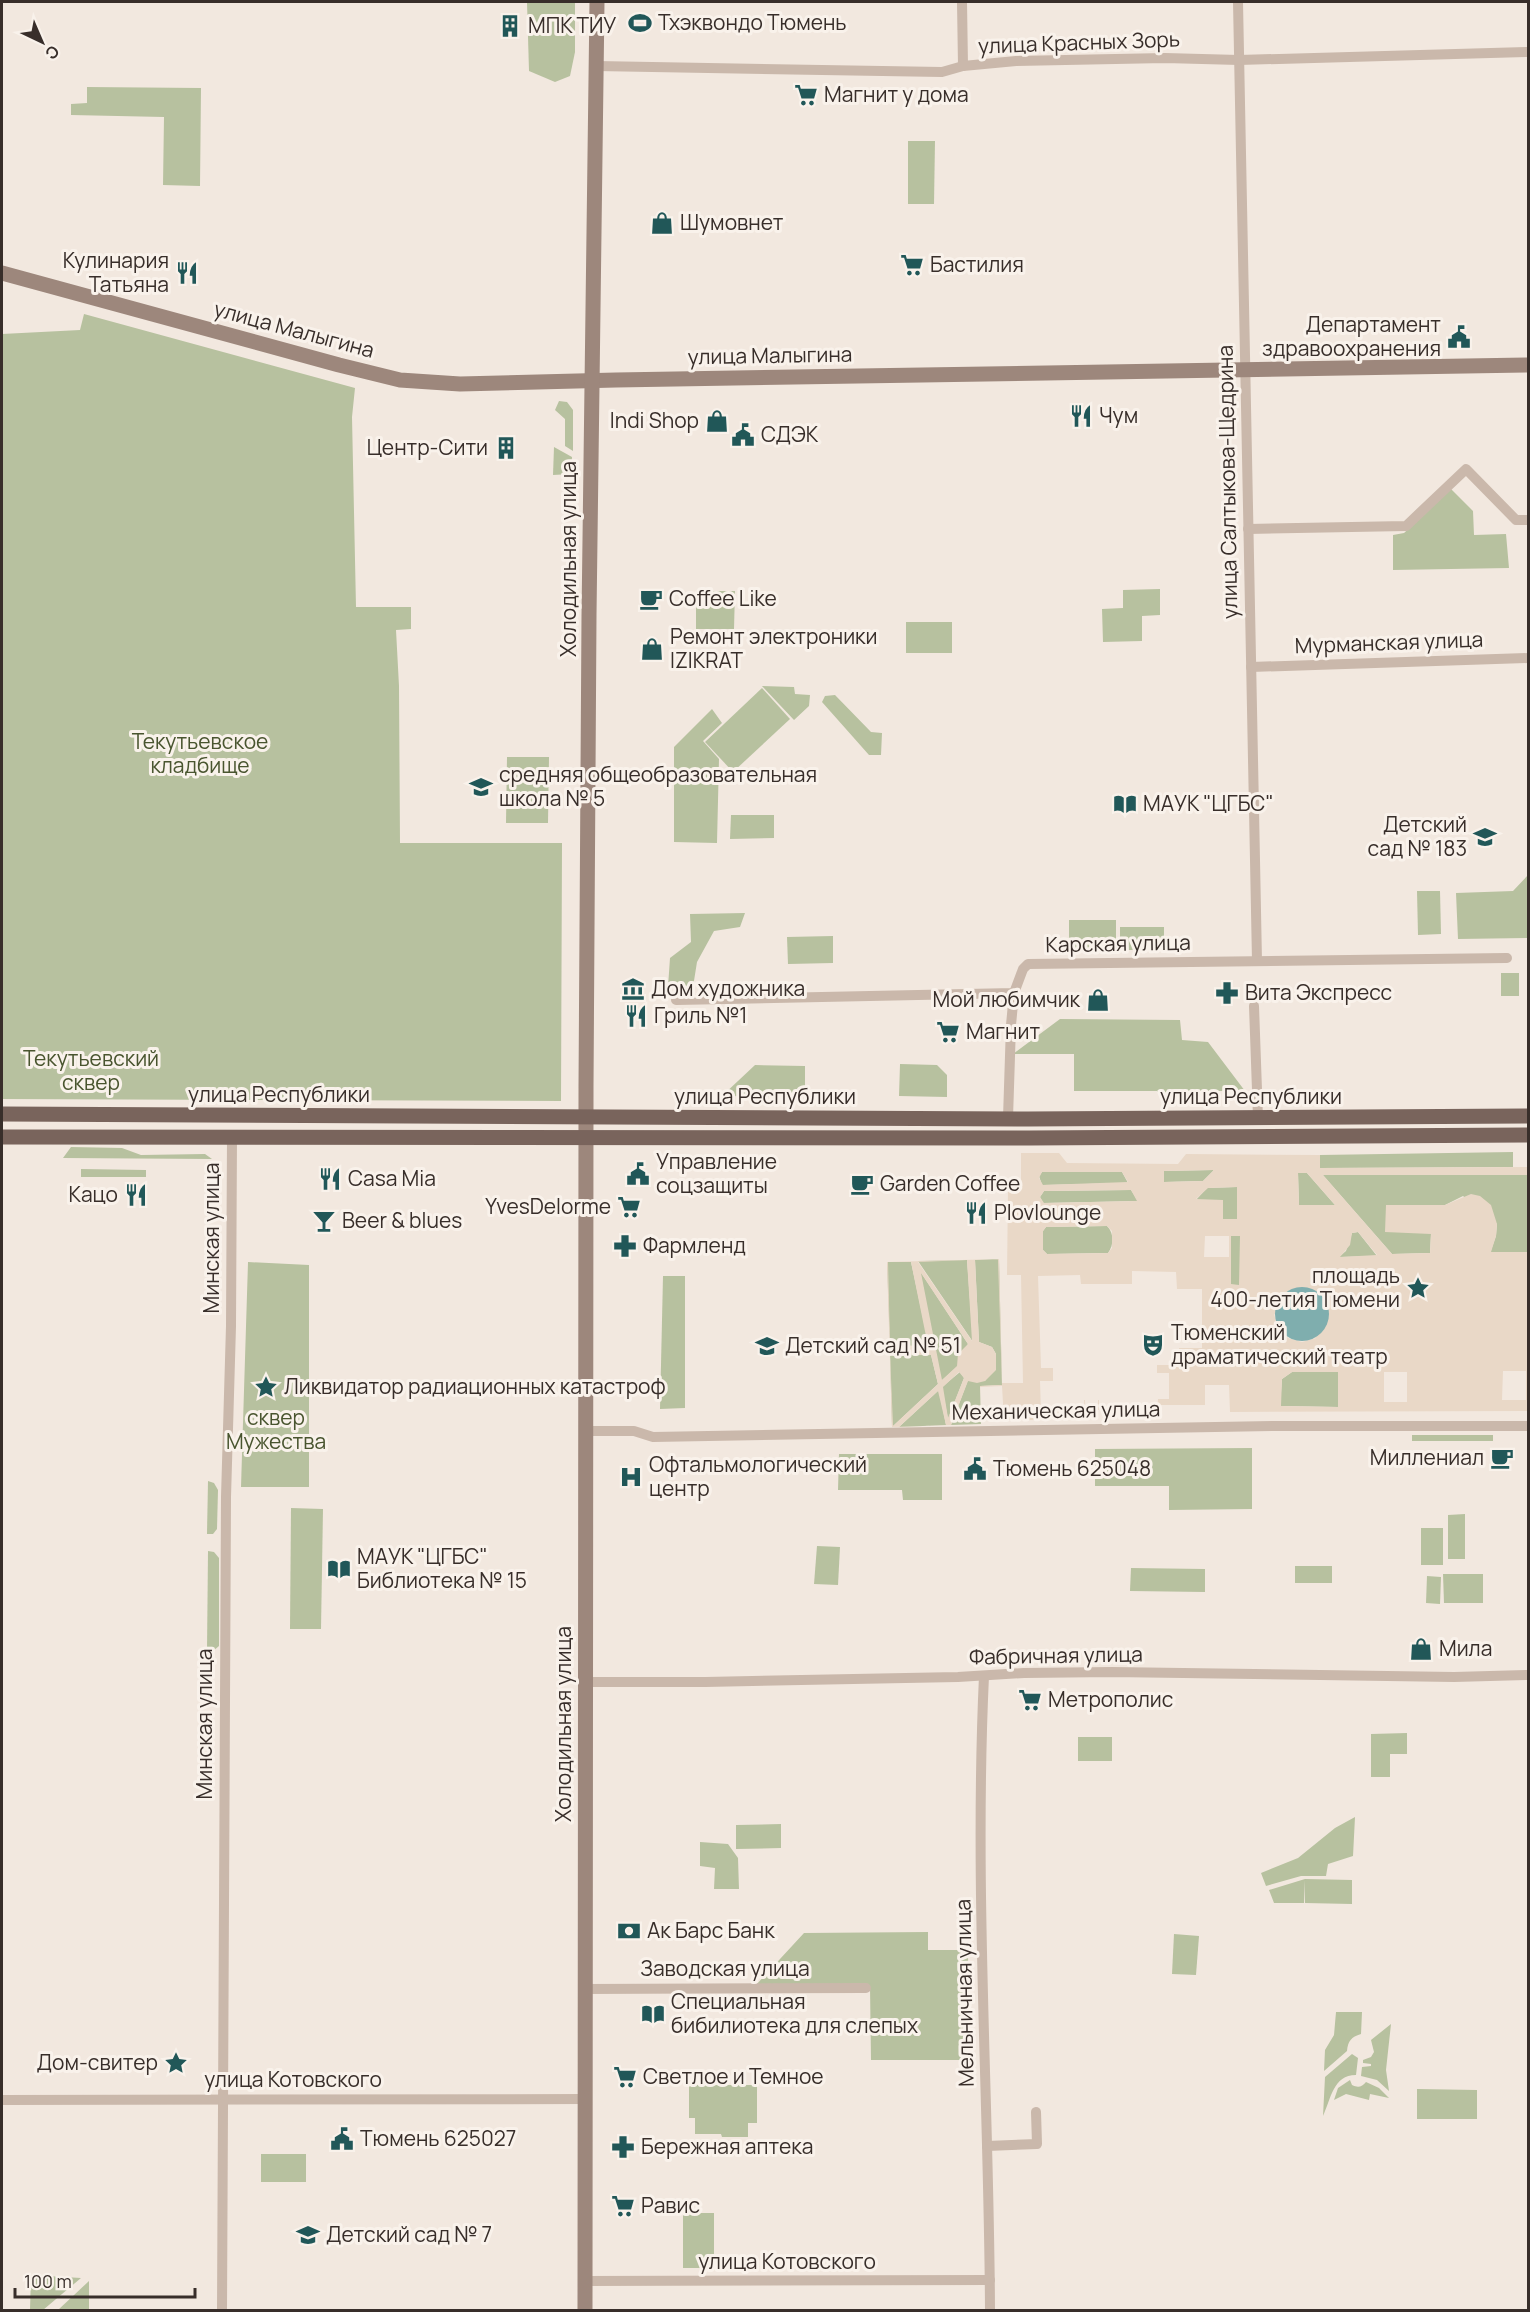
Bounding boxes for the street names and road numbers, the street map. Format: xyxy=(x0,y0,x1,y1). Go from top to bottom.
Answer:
street label: улица Красных Зорь xyxy=(978,24,1180,60)
street label: улица Малыгина xyxy=(211,294,377,364)
street label: улица Малыгина xyxy=(687,340,853,370)
street label: улица Салтыкова-Щедрина xyxy=(1211,345,1243,619)
street label: Холодильная улица xyxy=(554,461,582,657)
street label: Мурманская улица xyxy=(1294,625,1484,659)
street label: Карская улица xyxy=(1045,928,1191,958)
street label: улица Республики xyxy=(188,1080,370,1108)
street label: улица Республики xyxy=(674,1082,856,1110)
street label: улица Республики xyxy=(1160,1082,1342,1110)
street label: Минская улица xyxy=(197,1163,225,1313)
street label: Механическая улица xyxy=(951,1394,1161,1426)
street label: Холодильная улица xyxy=(549,1626,577,1822)
street label: Фабричная улица xyxy=(969,1639,1143,1671)
street label: Минская улица xyxy=(190,1649,218,1799)
street label: Мельничная улица xyxy=(948,1899,980,2087)
street label: Заводская улица xyxy=(640,1954,810,1982)
street label: улица Котовского xyxy=(204,2065,382,2093)
street label: улица Котовского xyxy=(698,2247,876,2275)

